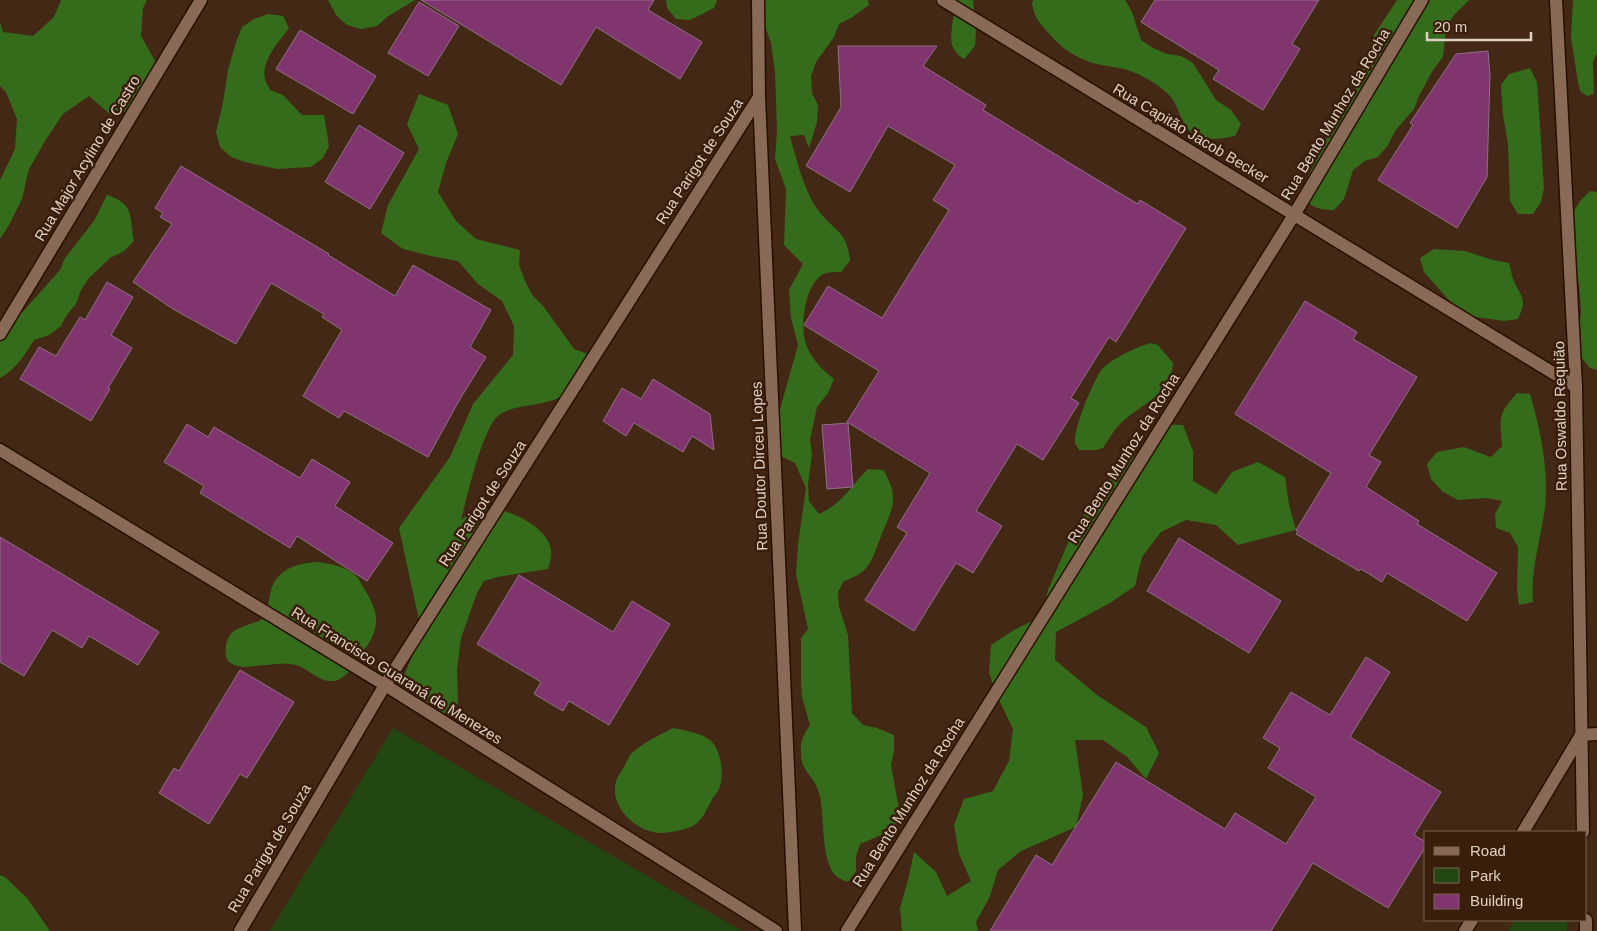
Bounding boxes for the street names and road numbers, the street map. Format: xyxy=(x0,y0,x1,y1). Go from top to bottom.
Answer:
street label: Rua Bento Munhoz da Rocha xyxy=(1277,25,1393,203)
street label: Rua Major Acylino de Castro xyxy=(31,72,143,244)
street label: Rua Capitão Jacob Becker xyxy=(1110,80,1272,186)
street label: Rua Parigot de Souza xyxy=(652,94,746,227)
street label: Rua Oswaldo Requião xyxy=(1550,341,1570,491)
street label: Rua Bento Munhoz da Rocha xyxy=(1064,369,1183,546)
street label: Rua Doutor Dirceu Lopes xyxy=(748,381,770,551)
street label: Rua Parigot de Souza xyxy=(435,436,529,569)
street label: Rua Francisco Guaraná de Menezes xyxy=(289,603,505,747)
street label: Rua Bento Munhoz da Rocha xyxy=(849,713,968,890)
street label: Rua Parigot de Souza xyxy=(224,780,314,915)

